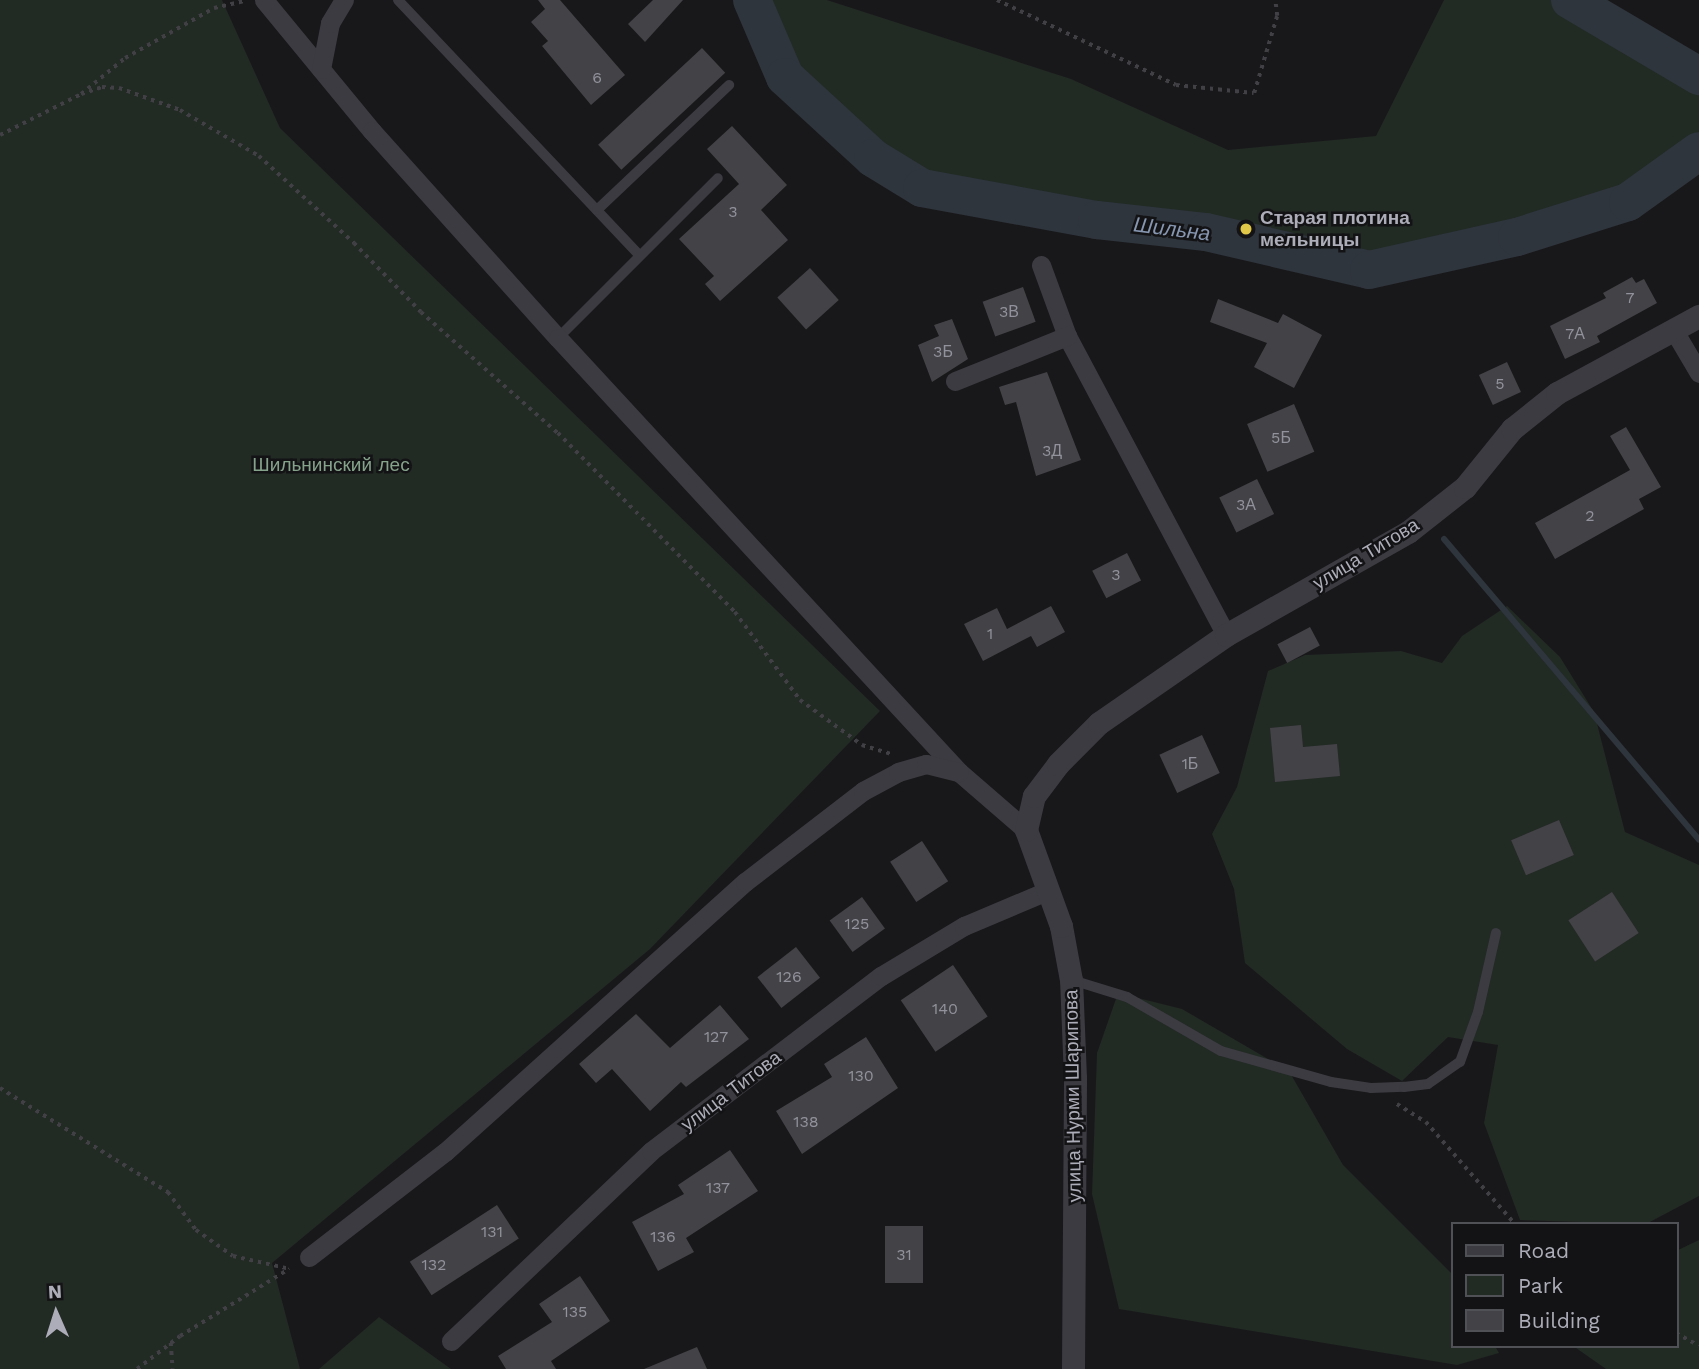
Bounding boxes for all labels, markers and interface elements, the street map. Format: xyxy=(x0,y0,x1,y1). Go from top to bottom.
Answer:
house number: 6 xyxy=(592,68,602,88)
house number: 3 xyxy=(728,202,738,222)
place label: Старая плотина мельницы xyxy=(1260,207,1410,251)
water label: Шильна xyxy=(1132,212,1212,246)
marker: Старая плотина мельницы xyxy=(1238,221,1254,237)
house number: 7 xyxy=(1626,288,1634,308)
house number: 3В xyxy=(999,302,1019,322)
house number: 7А xyxy=(1565,324,1585,344)
house number: 3Б xyxy=(933,342,953,362)
house number: 5 xyxy=(1495,374,1505,394)
house number: 5Б xyxy=(1271,428,1291,448)
house number: 3Д xyxy=(1042,441,1062,461)
park label: Шильнинский лес xyxy=(252,454,410,476)
house number: 3А xyxy=(1236,495,1256,515)
house number: 2 xyxy=(1585,506,1595,526)
street label: улица Титова xyxy=(1309,513,1423,595)
house number: 3 xyxy=(1111,565,1121,585)
house number: 1 xyxy=(987,624,993,644)
house number: 1Б xyxy=(1182,754,1198,774)
house number: 125 xyxy=(845,914,869,934)
house number: 126 xyxy=(776,967,802,987)
street label: улица Нурми Шарипова xyxy=(1060,989,1086,1203)
house number: 140 xyxy=(932,999,958,1019)
house number: 127 xyxy=(704,1027,728,1047)
street label: улица Титова xyxy=(676,1046,786,1136)
house number: 130 xyxy=(848,1066,874,1086)
house number: 138 xyxy=(793,1112,819,1132)
house number: 137 xyxy=(706,1178,730,1198)
house number: 131 xyxy=(481,1222,503,1242)
legend xyxy=(1450,1222,1678,1348)
house number: 136 xyxy=(650,1227,676,1247)
text: Road xyxy=(1518,1238,1569,1263)
house number: 31 xyxy=(896,1245,912,1265)
house number: 132 xyxy=(422,1255,446,1275)
text: Park xyxy=(1518,1273,1563,1298)
north arrow xyxy=(21,1278,91,1348)
text: N xyxy=(47,1280,63,1303)
house number: 135 xyxy=(563,1302,587,1322)
text: Building xyxy=(1518,1308,1600,1333)

